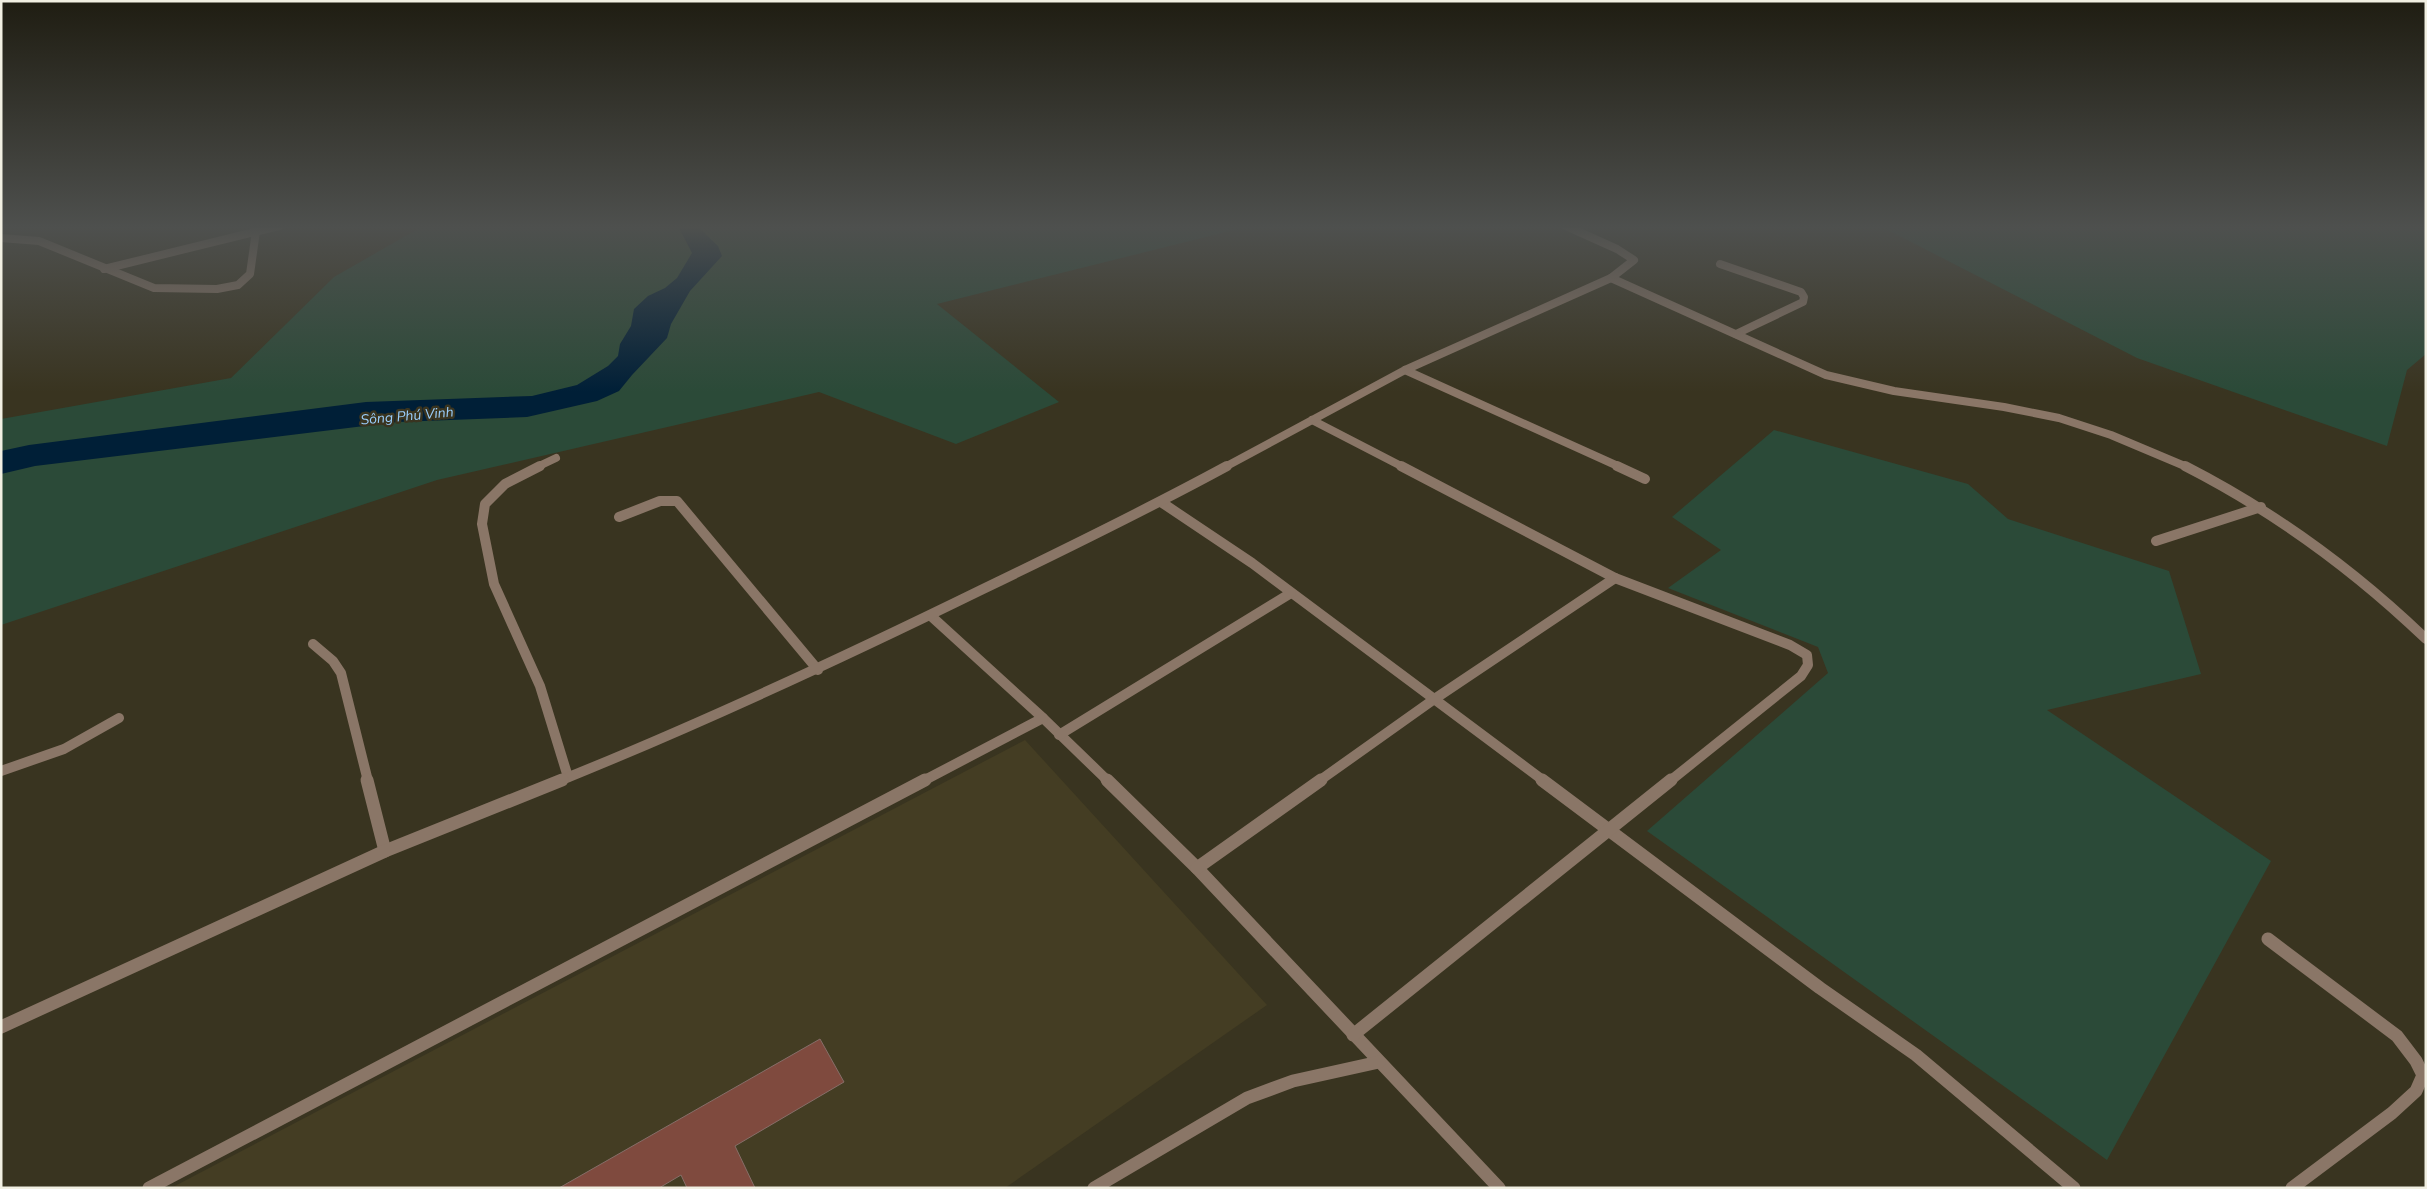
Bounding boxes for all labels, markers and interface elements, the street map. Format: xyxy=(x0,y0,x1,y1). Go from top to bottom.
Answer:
water label: Sông Phú Vinh xyxy=(360,402,454,430)

